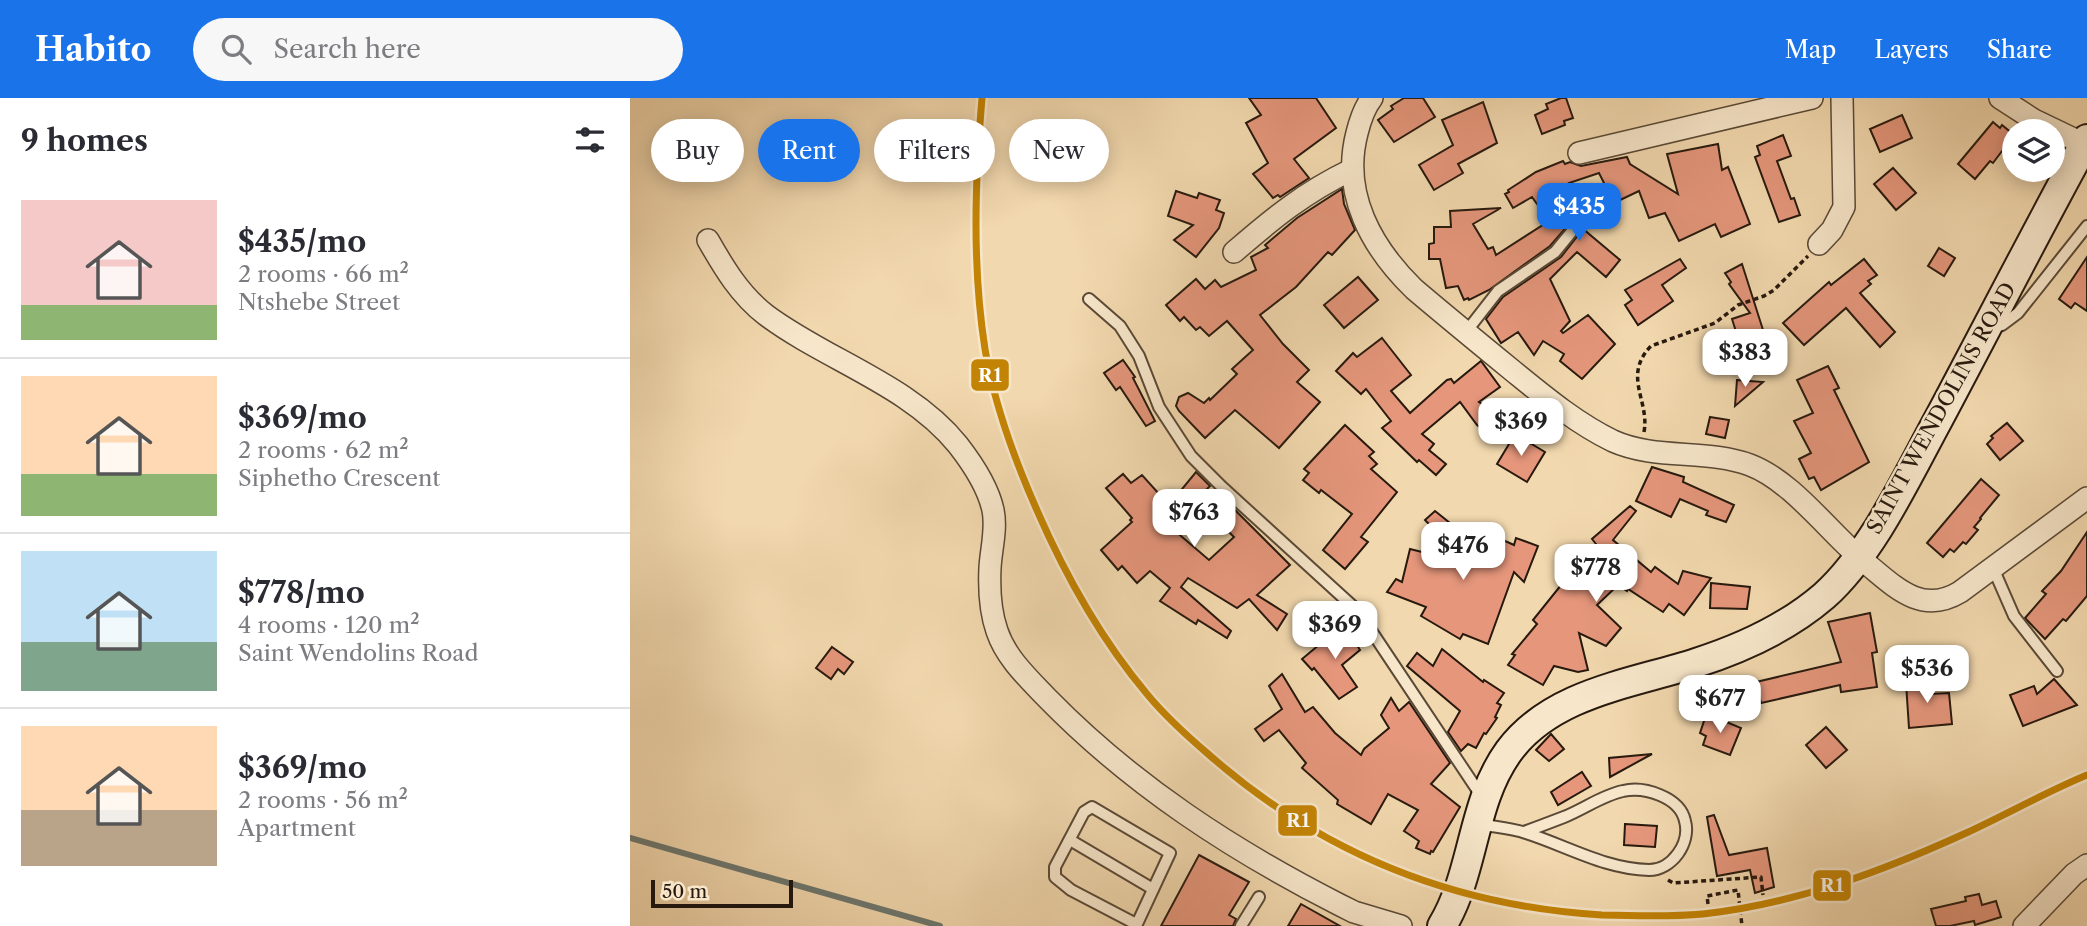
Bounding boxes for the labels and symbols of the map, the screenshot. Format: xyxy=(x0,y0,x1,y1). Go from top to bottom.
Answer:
pin: $435 xyxy=(1538,184,1620,243)
street label: SAINT WENDOLINS ROAD xyxy=(1861,278,2021,538)
pin: $383 xyxy=(1704,330,1786,389)
line badge: R1 xyxy=(970,358,1010,392)
text: R1 xyxy=(978,364,1002,387)
pin: $369 xyxy=(1480,398,1562,458)
pin: $763 xyxy=(1153,490,1235,549)
pin: $476 xyxy=(1422,522,1504,582)
pin: $778 xyxy=(1555,545,1637,604)
pin: $369 xyxy=(1294,602,1376,661)
pin: $536 xyxy=(1886,646,1968,705)
pin: $677 xyxy=(1679,676,1761,735)
line badge: R1 xyxy=(1277,804,1318,837)
text: R1 xyxy=(1286,809,1310,832)
line badge: R1 xyxy=(1812,869,1852,902)
text: R1 xyxy=(1820,874,1844,897)
scale bar xyxy=(651,877,793,909)

